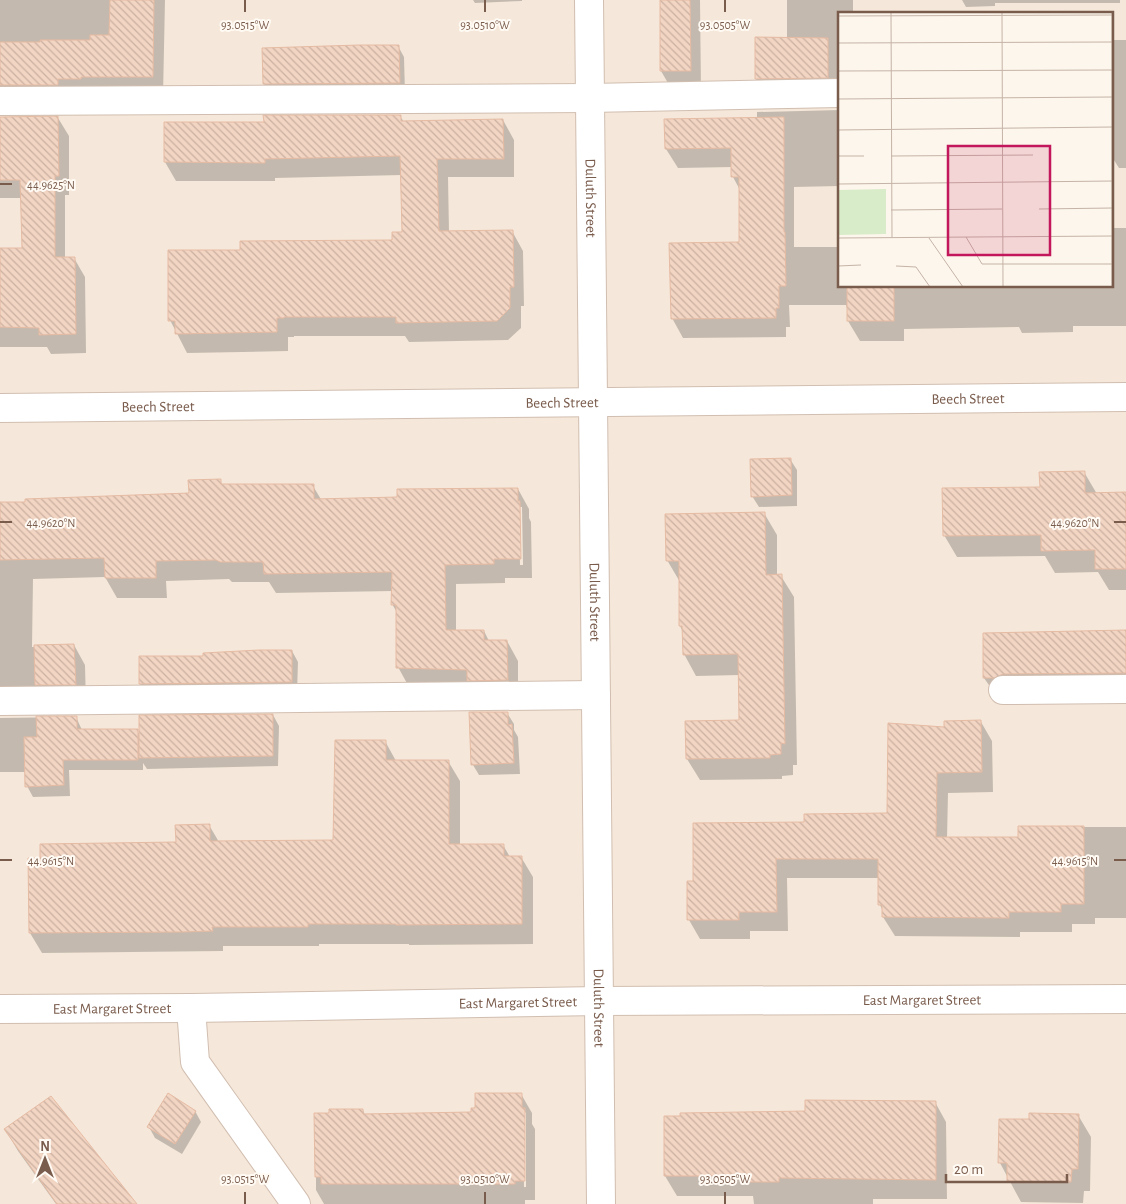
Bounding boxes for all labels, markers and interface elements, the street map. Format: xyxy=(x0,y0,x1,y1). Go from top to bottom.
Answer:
inset map xyxy=(838,12,1114,288)
text: 93.0515°W xyxy=(221,19,269,31)
text: 93.0510°W xyxy=(460,19,510,31)
text: 93.0505°W xyxy=(700,19,751,31)
street label: Duluth Street xyxy=(583,158,599,238)
text: 44.9625°N xyxy=(27,179,75,191)
street label: Beech Street xyxy=(931,391,1005,406)
street label: Beech Street xyxy=(525,395,599,410)
street label: Beech Street xyxy=(121,399,195,414)
text: 44.9620°N xyxy=(26,517,76,529)
text: 44.9620°N xyxy=(1050,517,1100,529)
street label: Duluth Street xyxy=(587,562,603,642)
text: 44.9615°N xyxy=(28,855,74,867)
text: 44.9615°N xyxy=(1052,855,1098,867)
street label: Duluth Street xyxy=(591,968,607,1048)
street label: East Margaret Street xyxy=(863,992,981,1007)
street label: East Margaret Street xyxy=(459,994,577,1011)
street label: East Margaret Street xyxy=(53,1001,171,1016)
north arrow xyxy=(20,1134,70,1184)
text: N xyxy=(40,1140,50,1154)
scale bar xyxy=(946,1152,1067,1184)
text: 20 m xyxy=(954,1162,983,1177)
text: 93.0515°W xyxy=(221,1173,269,1185)
text: 93.0510°W xyxy=(460,1173,510,1185)
text: 93.0505°W xyxy=(700,1173,751,1185)

